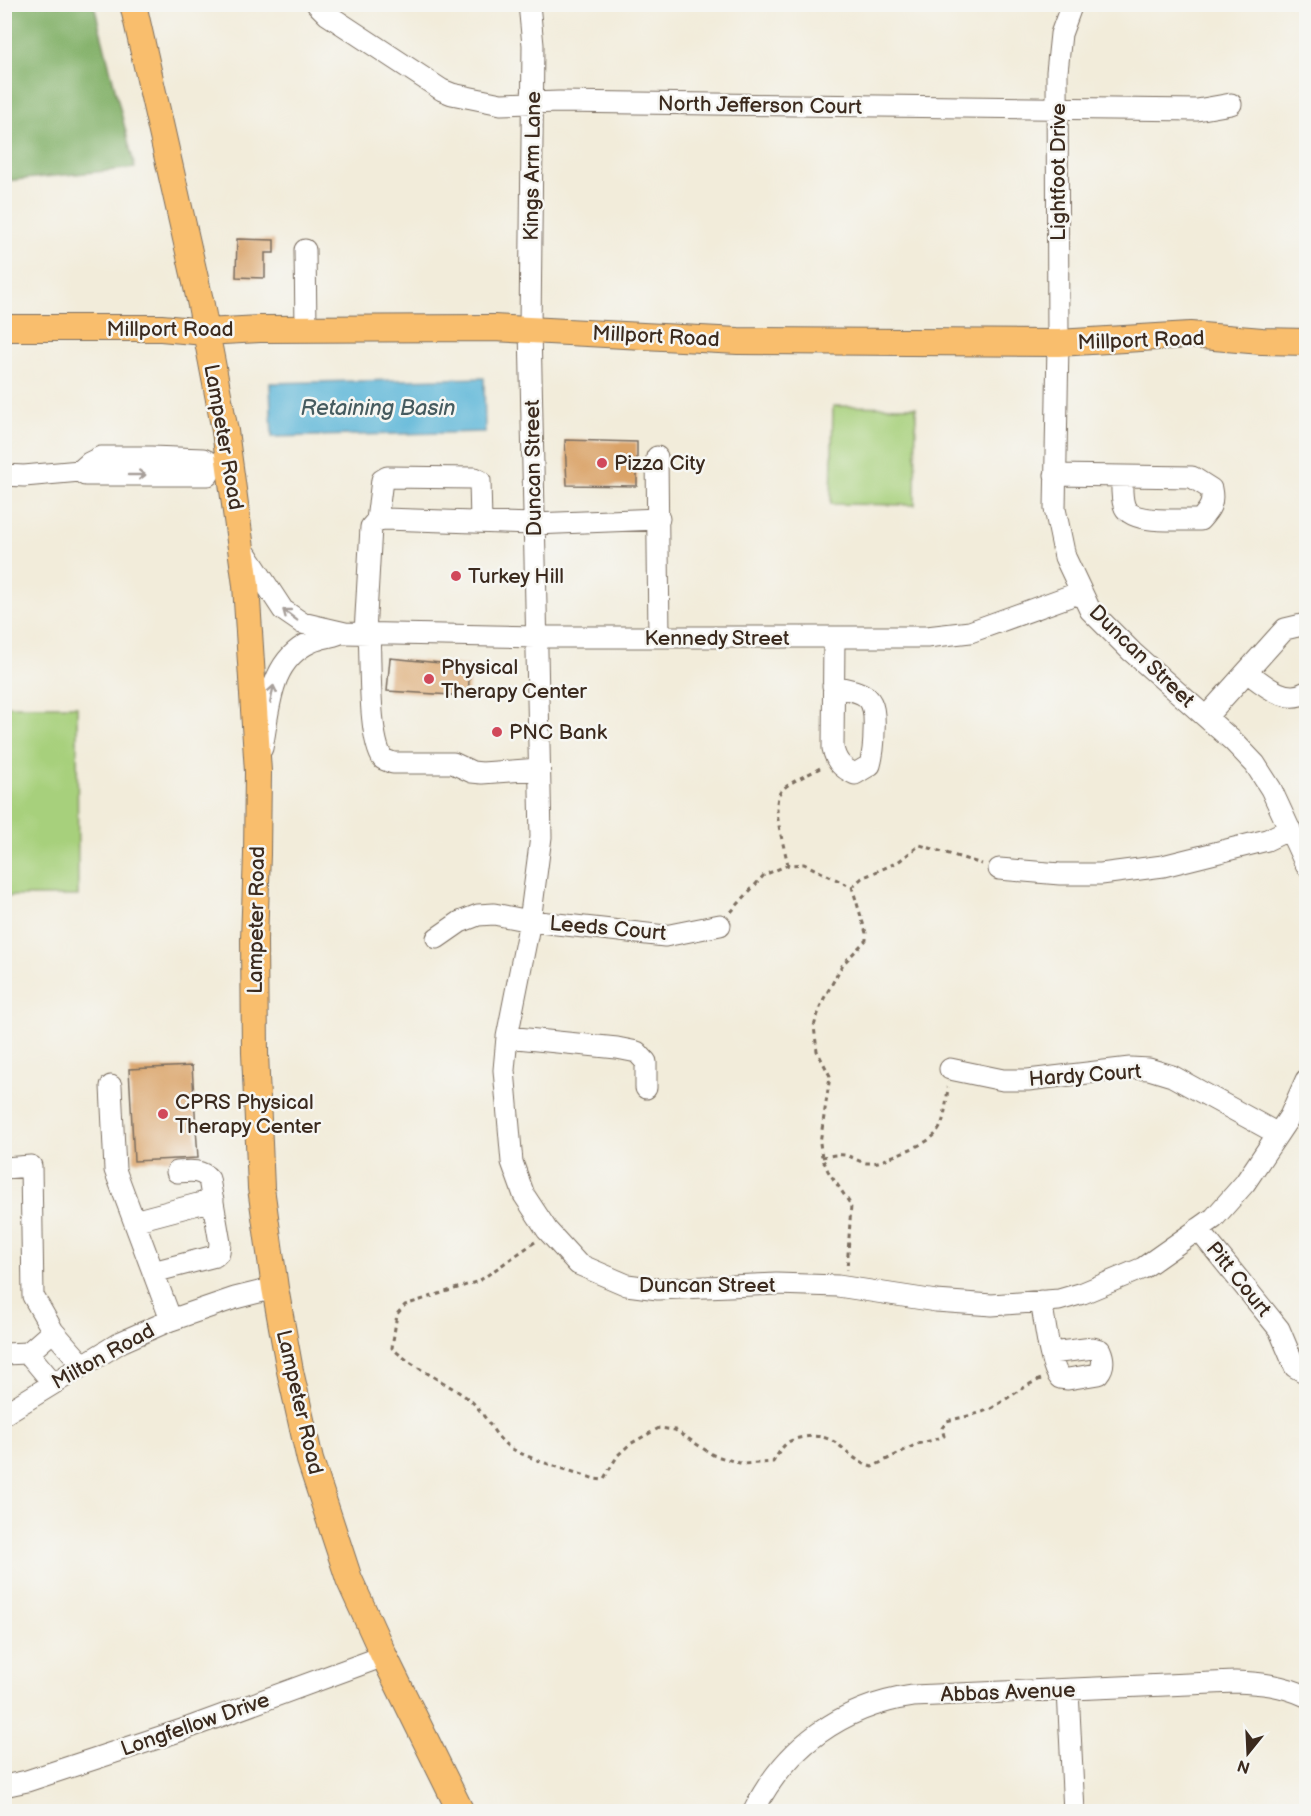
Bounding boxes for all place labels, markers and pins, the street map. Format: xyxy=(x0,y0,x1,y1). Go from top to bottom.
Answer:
place label: Pizza City xyxy=(614,451,706,476)
marker: Pizza City xyxy=(595,456,609,470)
place label: Turkey Hill xyxy=(468,564,564,589)
marker: Turkey Hill xyxy=(449,569,463,583)
place label: Physical Therapy Center xyxy=(441,655,587,704)
marker: Physical Therapy Center xyxy=(422,672,436,686)
place label: PNC Bank xyxy=(509,720,608,745)
marker: PNC Bank xyxy=(490,725,504,739)
place label: CPRS Physical Therapy Center xyxy=(175,1090,321,1139)
marker: CPRS Physical Therapy Center xyxy=(156,1107,170,1121)

